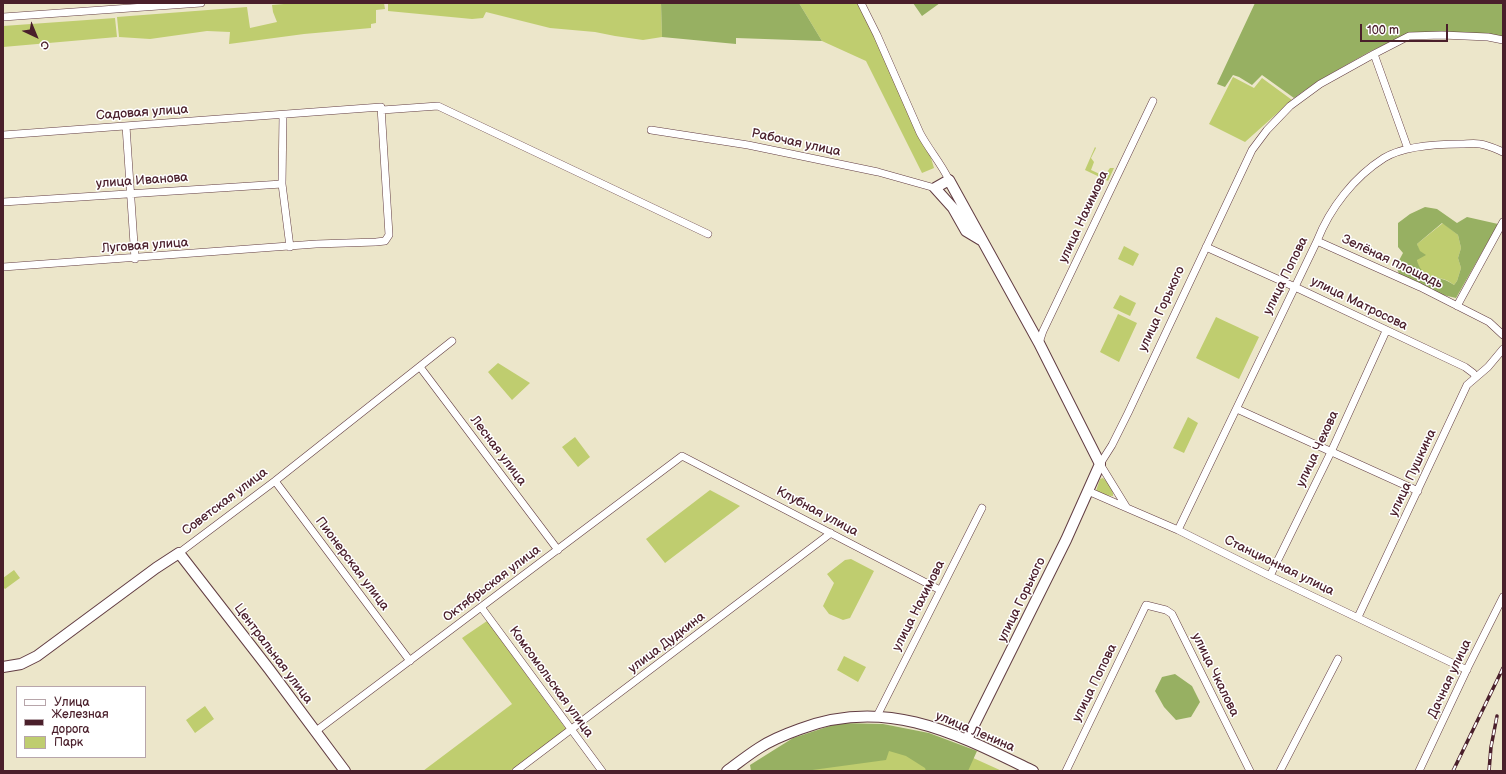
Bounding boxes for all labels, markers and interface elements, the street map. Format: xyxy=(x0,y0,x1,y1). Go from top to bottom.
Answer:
north arrow xyxy=(16,16,56,56)
scale bar xyxy=(1362,16,1450,42)
text: 100 m xyxy=(1367,23,1399,38)
text: С xyxy=(37,38,52,52)
street label: Садовая улица xyxy=(95,102,189,124)
street label: Рабочая улица xyxy=(750,126,842,160)
street label: улица Нахимова xyxy=(1056,168,1112,266)
street label: улица Иванова xyxy=(95,170,189,192)
street label: Зелёная площадь xyxy=(1339,232,1445,292)
street label: улица Попова xyxy=(1260,234,1312,318)
street label: Луговая улица xyxy=(101,235,189,257)
street label: улица Горького xyxy=(1135,264,1189,354)
street label: улица Матросова xyxy=(1308,274,1410,334)
street label: улица Чехова xyxy=(1294,408,1342,490)
street label: Лесная улица xyxy=(467,413,529,489)
street label: улица Пушкина xyxy=(1386,427,1440,519)
street label: Советская улица xyxy=(179,465,271,539)
street label: Клубная улица xyxy=(773,484,861,540)
street label: Пионерская улица xyxy=(312,514,392,614)
street label: Станционная улица xyxy=(1221,533,1337,599)
street label: Октябрьская улица xyxy=(440,542,544,626)
street label: улица Горького xyxy=(995,555,1049,645)
street label: улица Нахимова xyxy=(889,558,949,654)
street label: Центральная улица xyxy=(230,601,316,707)
street label: улица Дудкина xyxy=(626,609,708,677)
street label: Комсомольская улица xyxy=(505,623,597,741)
street label: улица Чкалова xyxy=(1188,631,1242,719)
street label: Дачная улица xyxy=(1425,637,1475,721)
street label: улица Попова xyxy=(1069,641,1121,725)
legend xyxy=(16,686,146,758)
text: Улица xyxy=(54,695,90,710)
text: Железная дорога xyxy=(52,707,109,737)
street label: улица Ленина xyxy=(933,708,1017,756)
text: Парк xyxy=(54,735,83,750)

